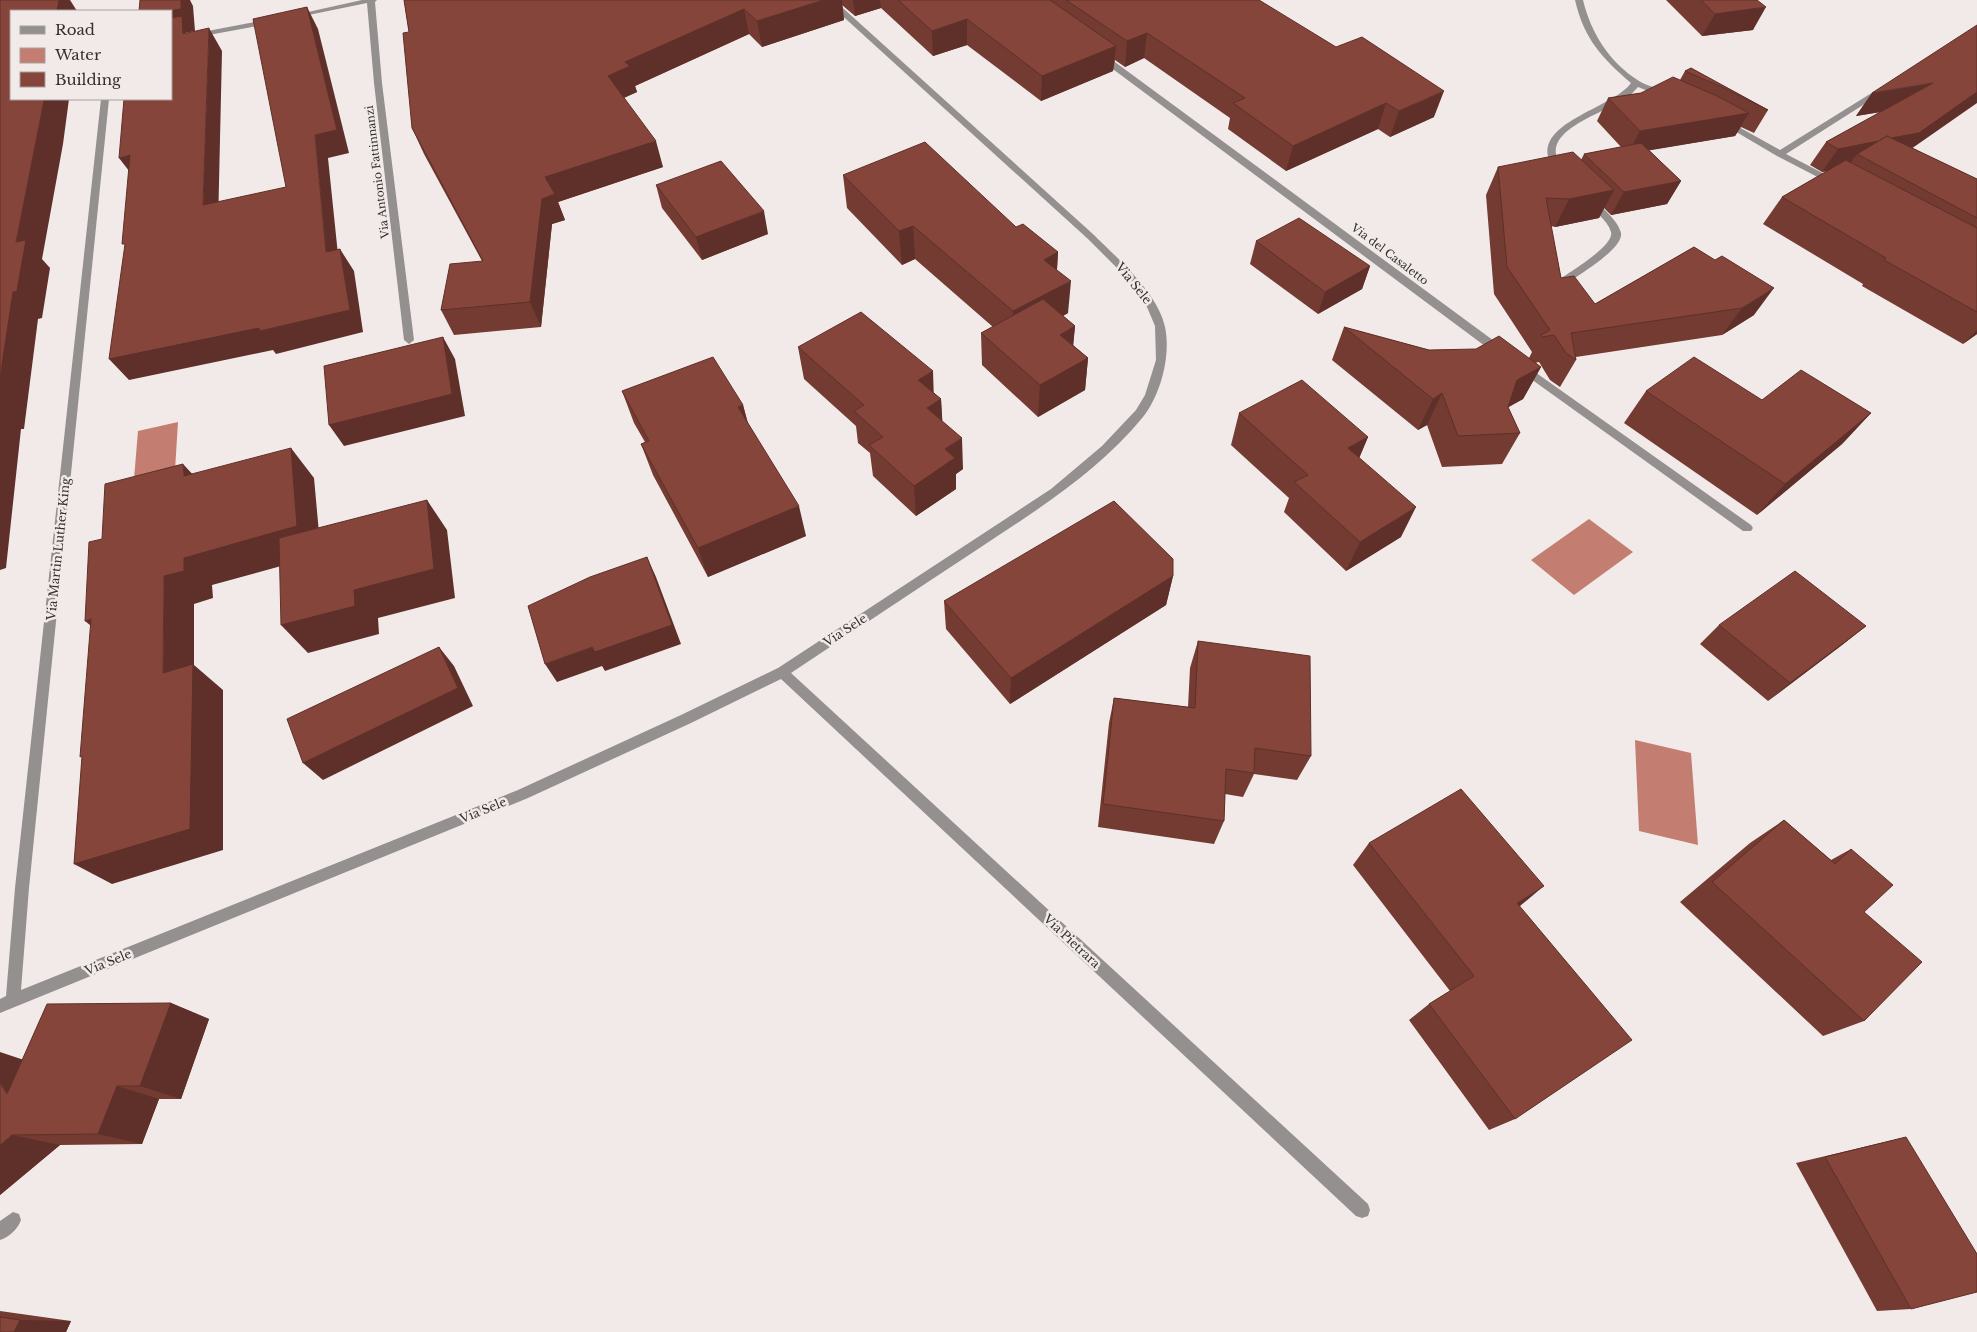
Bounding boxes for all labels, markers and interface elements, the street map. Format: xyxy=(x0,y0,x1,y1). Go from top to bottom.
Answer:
legend xyxy=(10,10,172,100)
text: Road xyxy=(55,20,95,39)
text: Water xyxy=(54,45,102,64)
text: Building xyxy=(55,70,122,89)
street label: Via Antonio Fattinnanzi xyxy=(362,104,392,240)
street label: Via del Casaletto xyxy=(1348,220,1431,288)
street label: Via Sele xyxy=(1112,259,1155,307)
street label: Via Martin Luther King xyxy=(43,476,73,622)
street label: Via Sele xyxy=(820,610,870,650)
street label: Via Sele xyxy=(457,794,509,826)
street label: Via Pietrara xyxy=(1040,910,1104,971)
street label: Via Sele xyxy=(82,946,134,978)

